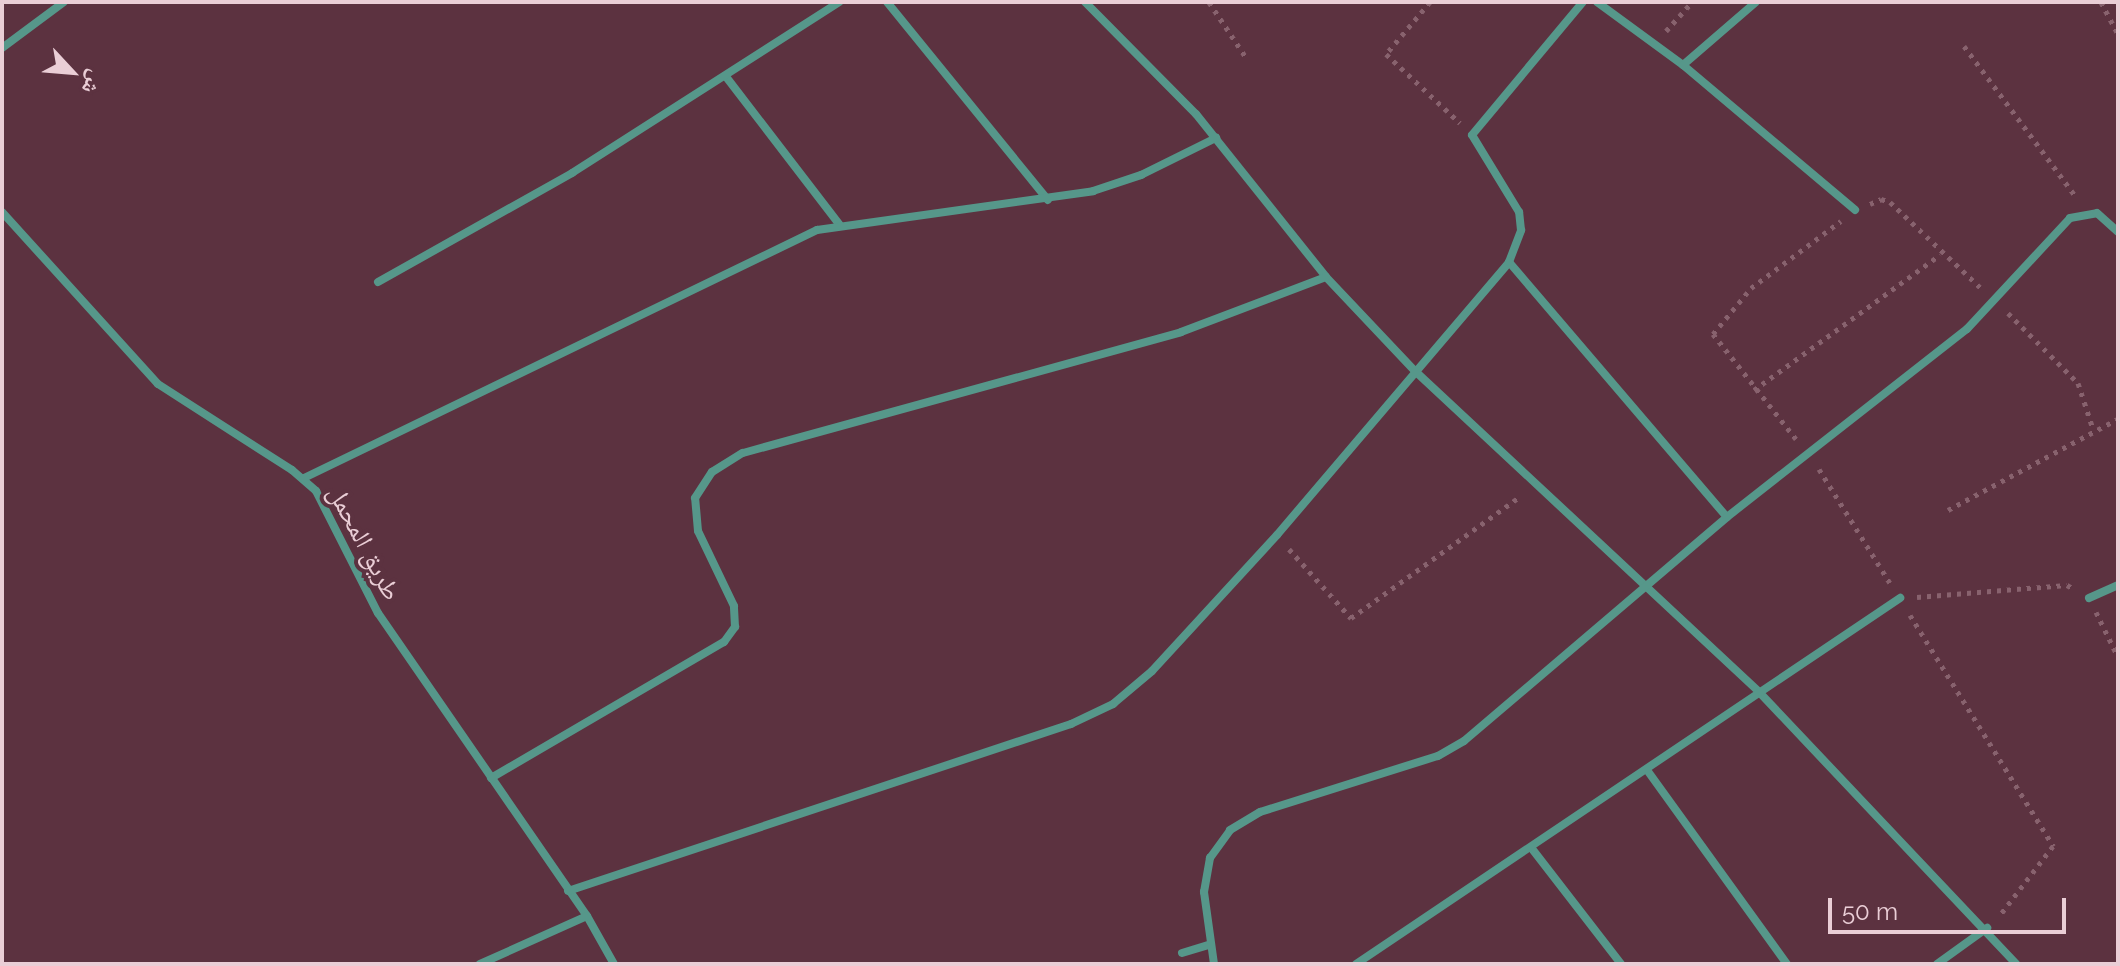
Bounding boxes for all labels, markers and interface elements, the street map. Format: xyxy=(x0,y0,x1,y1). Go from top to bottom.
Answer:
north arrow xyxy=(32,32,112,112)
text: ش xyxy=(77,66,110,99)
street label: طريق المحمل xyxy=(321,480,407,606)
scale bar xyxy=(1832,882,2070,932)
text: 50 m xyxy=(1842,897,1898,926)

